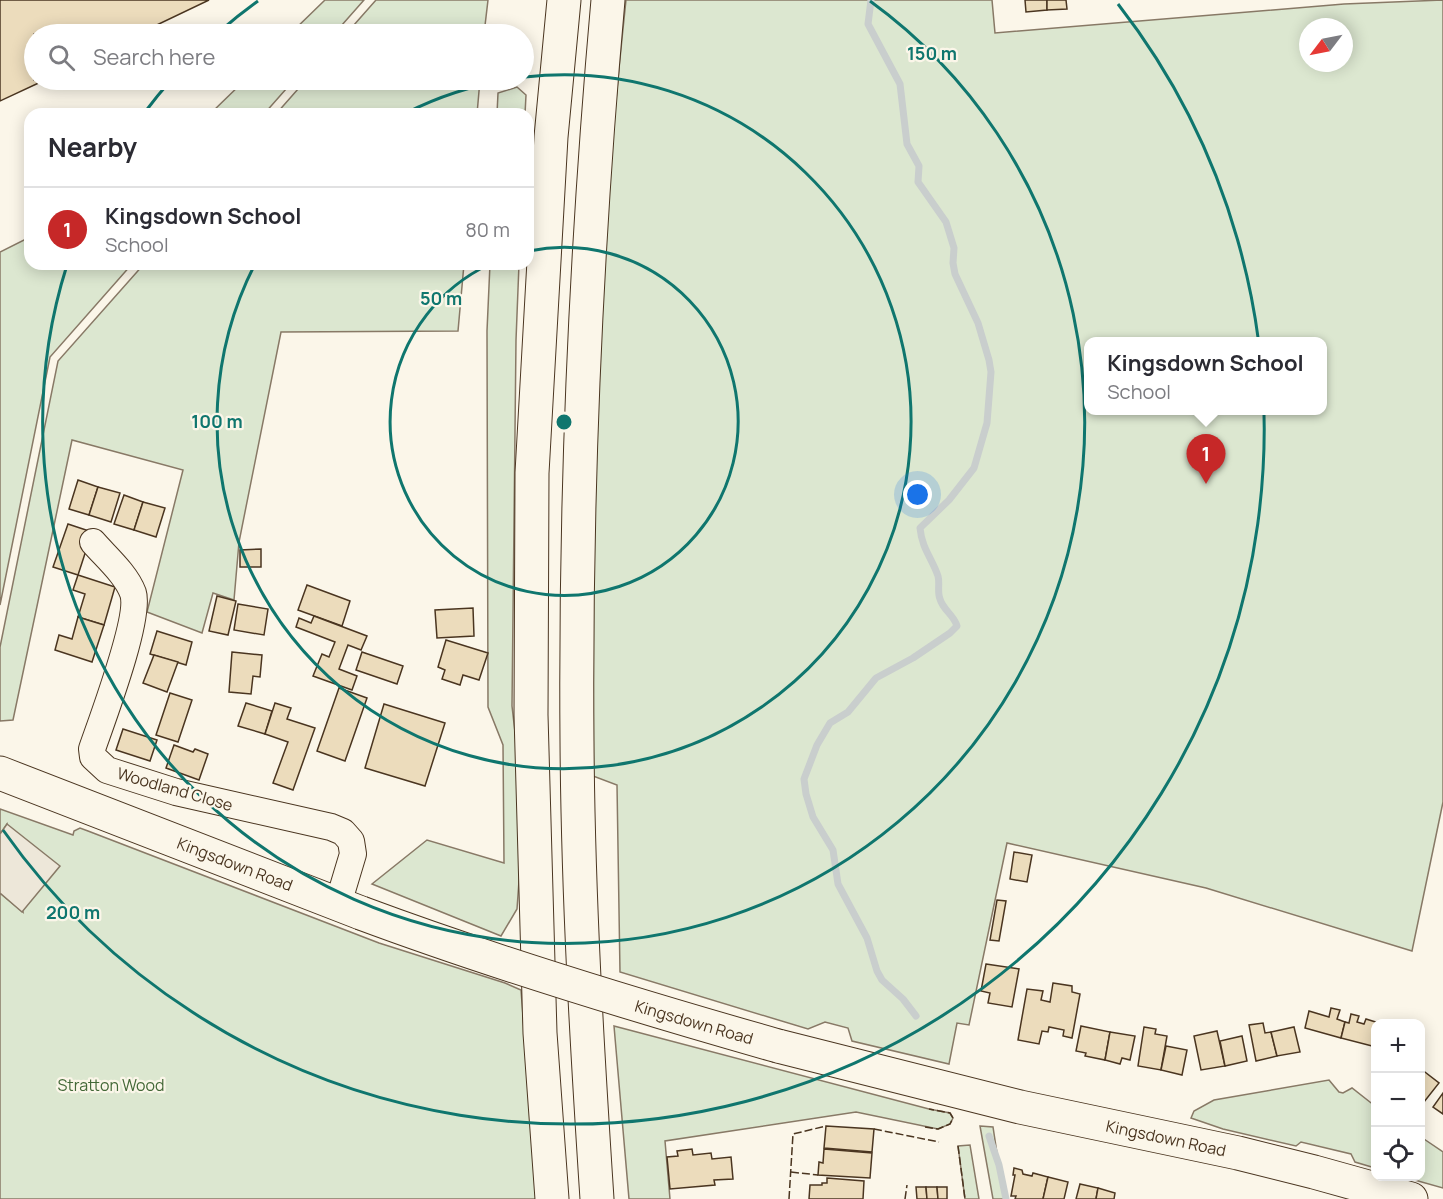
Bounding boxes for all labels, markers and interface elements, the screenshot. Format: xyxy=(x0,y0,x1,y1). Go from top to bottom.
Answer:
north arrow xyxy=(1299,18,1353,72)
search box xyxy=(24,24,534,90)
icon: search xyxy=(45,41,78,74)
text: 150 m xyxy=(907,41,957,65)
text: Search here xyxy=(93,42,215,72)
text: Nearby xyxy=(48,129,137,165)
text: Kingsdown School xyxy=(105,201,301,231)
text: 1 xyxy=(63,216,72,243)
text: 80 m xyxy=(465,216,510,243)
text: School xyxy=(105,231,169,258)
text: 50 m xyxy=(420,286,462,310)
popup xyxy=(1084,337,1327,415)
text: Kingsdown School xyxy=(1107,348,1304,378)
text: School xyxy=(1107,378,1171,405)
text: 100 m xyxy=(191,409,243,433)
centre of rings xyxy=(554,412,574,432)
pin: 1 xyxy=(1186,434,1226,484)
your location xyxy=(903,480,932,509)
street label: Woodland Close xyxy=(115,762,235,816)
street label: Kingsdown Road xyxy=(174,832,296,896)
text: 200 m xyxy=(46,900,100,924)
street label: Kingsdown Road xyxy=(632,995,756,1049)
map controls xyxy=(1371,1019,1425,1181)
button: + xyxy=(1371,1019,1425,1073)
button: − xyxy=(1371,1073,1425,1127)
park label: Stratton Wood xyxy=(57,1074,165,1096)
street label: Kingsdown Road xyxy=(1104,1115,1228,1161)
button: locate xyxy=(1371,1127,1425,1181)

